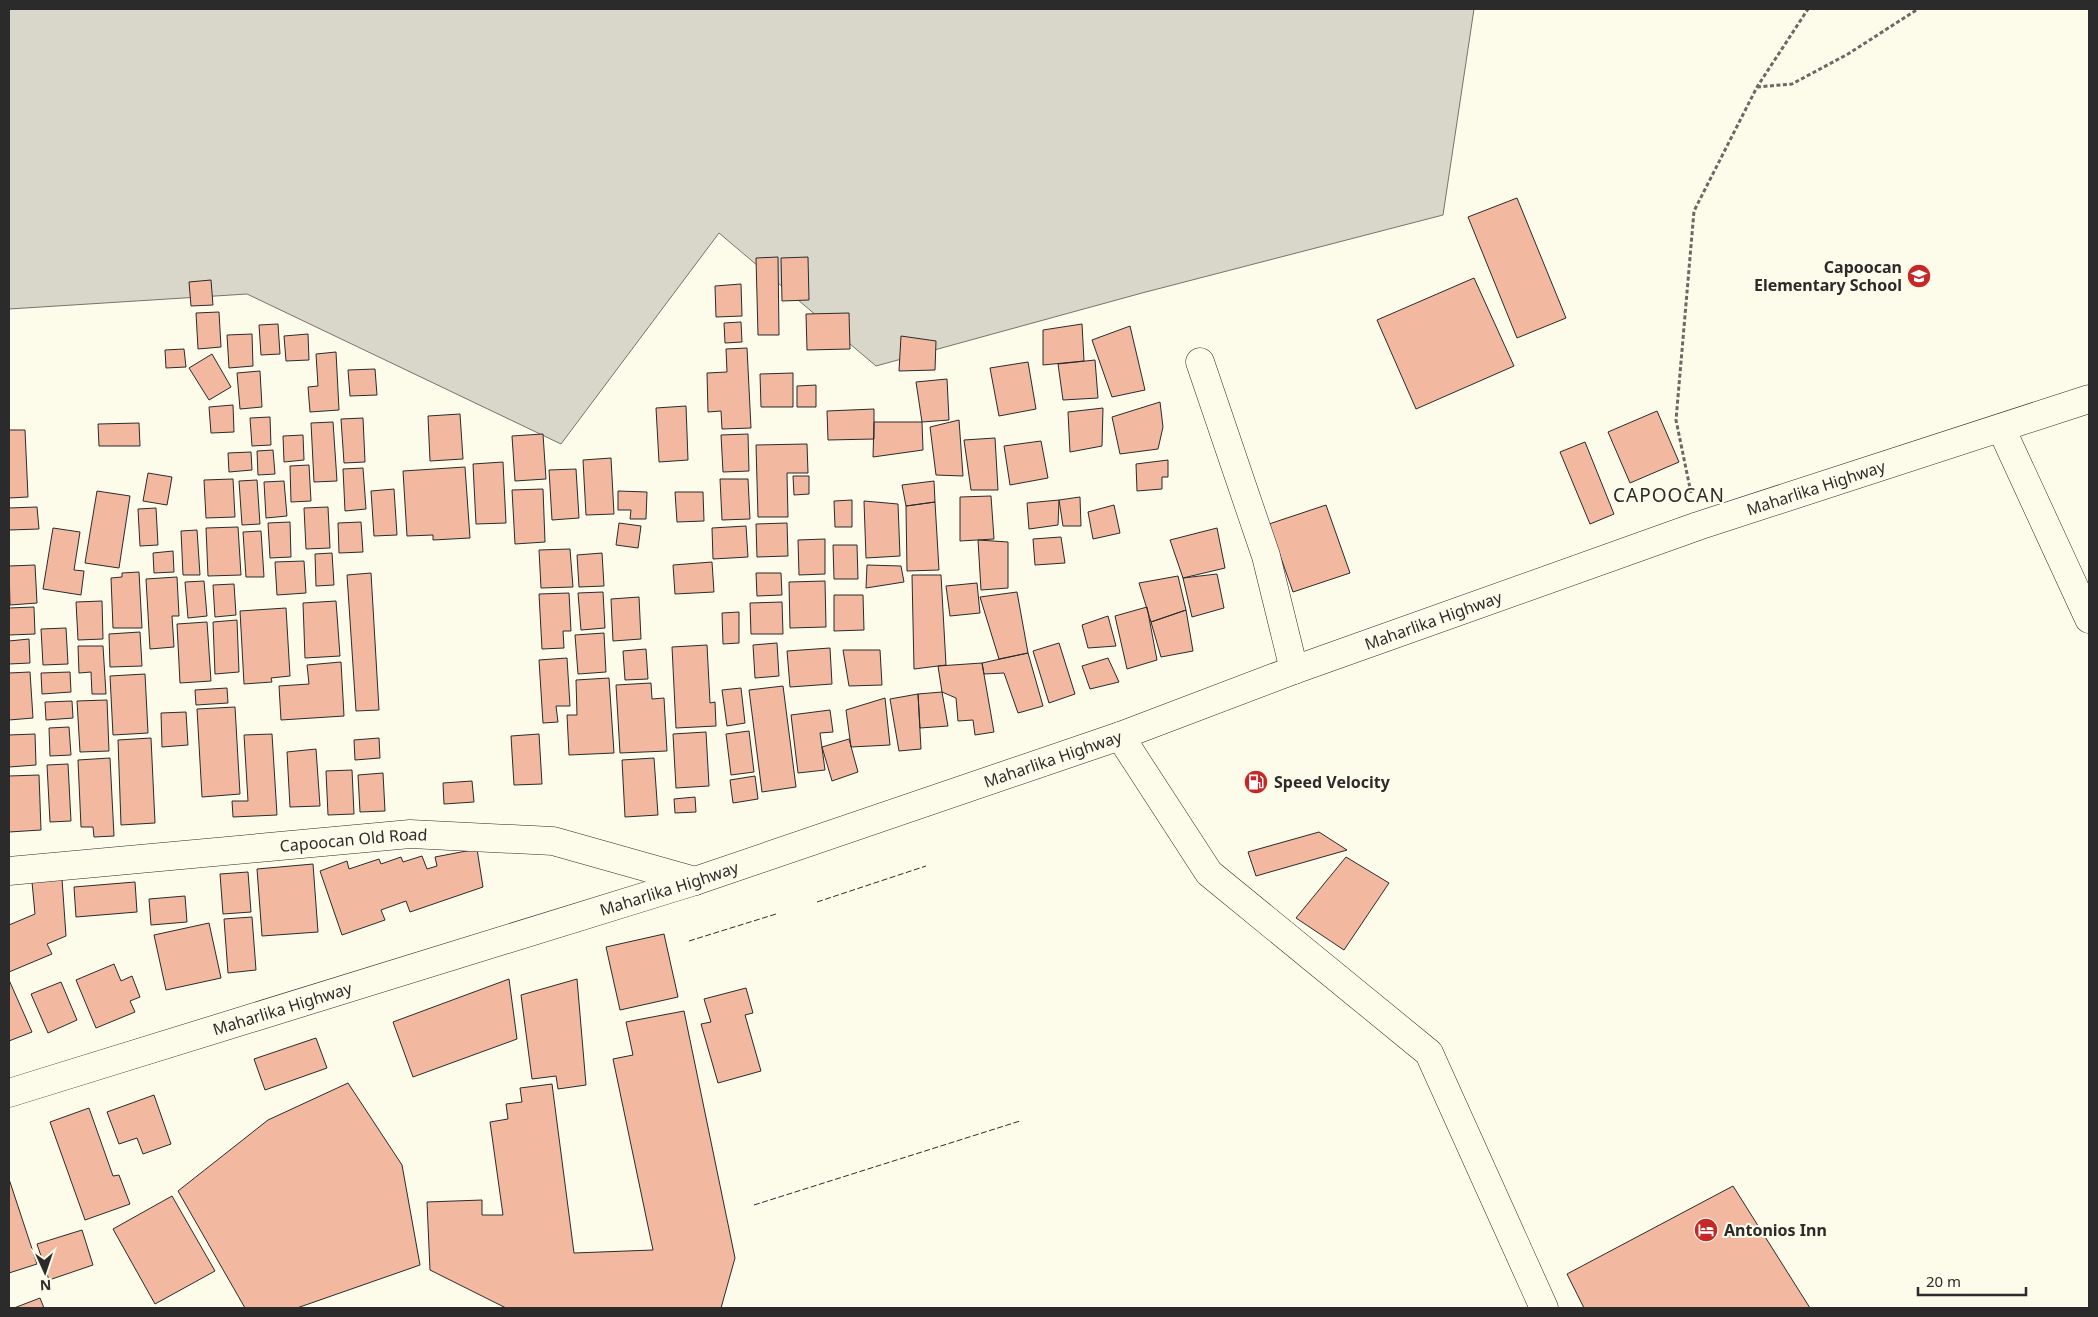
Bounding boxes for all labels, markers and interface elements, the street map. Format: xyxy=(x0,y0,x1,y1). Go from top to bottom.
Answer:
place label: Capoocan Elementary School xyxy=(1754,256,1902,296)
school or university icon: Capoocan Elementary School xyxy=(1906,263,1932,289)
street label: Maharlika Highway xyxy=(1744,455,1889,520)
district label: CAPOOCAN xyxy=(1613,482,1725,508)
street label: Maharlika Highway xyxy=(1362,585,1506,655)
street label: Maharlika Highway xyxy=(981,725,1125,793)
fuel station icon: Speed Velocity xyxy=(1243,769,1269,795)
place label: Speed Velocity xyxy=(1274,771,1391,793)
street label: Capoocan Old Road xyxy=(279,823,428,857)
street label: Maharlika Highway xyxy=(597,856,742,921)
street label: Maharlika Highway xyxy=(210,976,355,1040)
hotel icon: Antonios Inn xyxy=(1693,1217,1719,1243)
place label: Antonios Inn xyxy=(1724,1219,1827,1241)
north arrow xyxy=(20,1247,70,1297)
scale bar xyxy=(1918,1264,2026,1296)
text: 20 m xyxy=(1926,1271,1961,1291)
text: N xyxy=(40,1276,52,1295)

